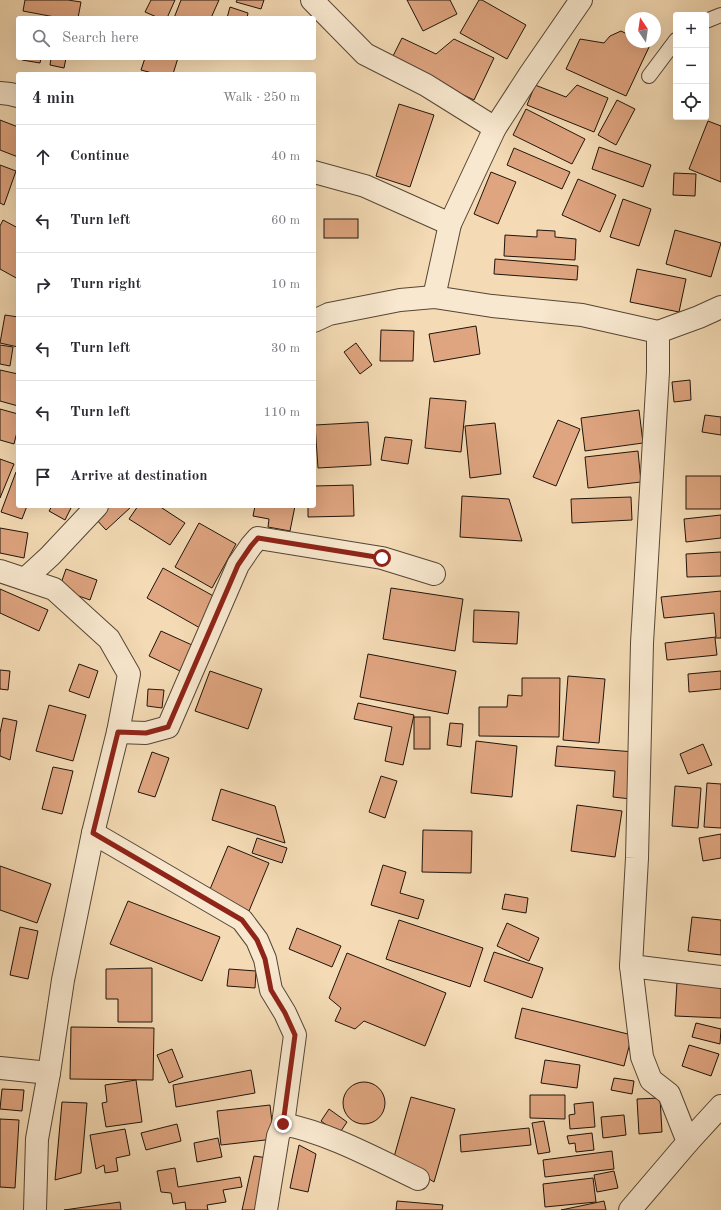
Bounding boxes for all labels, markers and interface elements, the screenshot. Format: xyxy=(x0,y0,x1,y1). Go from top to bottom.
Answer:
north arrow xyxy=(625,12,661,48)
map controls xyxy=(673,12,709,120)
button: + xyxy=(673,12,709,48)
search box xyxy=(16,16,316,60)
icon: search xyxy=(30,27,52,49)
text: Search here xyxy=(62,31,139,46)
button: − xyxy=(673,48,709,84)
button: locate xyxy=(673,84,709,120)
text: 4 min xyxy=(32,90,75,107)
text: Walk · 250 m xyxy=(223,91,300,104)
icon: ahead xyxy=(32,146,54,168)
text: Continue xyxy=(70,149,129,164)
text: 40 m xyxy=(271,150,300,163)
icon: left xyxy=(32,210,54,232)
text: Turn left xyxy=(70,213,130,228)
text: 60 m xyxy=(271,214,300,227)
icon: right xyxy=(32,274,54,296)
text: Turn right xyxy=(70,277,141,292)
text: 10 m xyxy=(271,278,300,291)
icon: left xyxy=(32,338,54,360)
text: Turn left xyxy=(70,341,130,356)
text: 30 m xyxy=(271,342,300,355)
icon: left xyxy=(32,402,54,424)
text: Turn left xyxy=(70,405,130,420)
text: 110 m xyxy=(263,406,300,419)
icon: arrive xyxy=(32,466,54,488)
text: Arrive at destination xyxy=(70,469,208,484)
route start xyxy=(373,549,391,567)
route end xyxy=(274,1115,292,1133)

